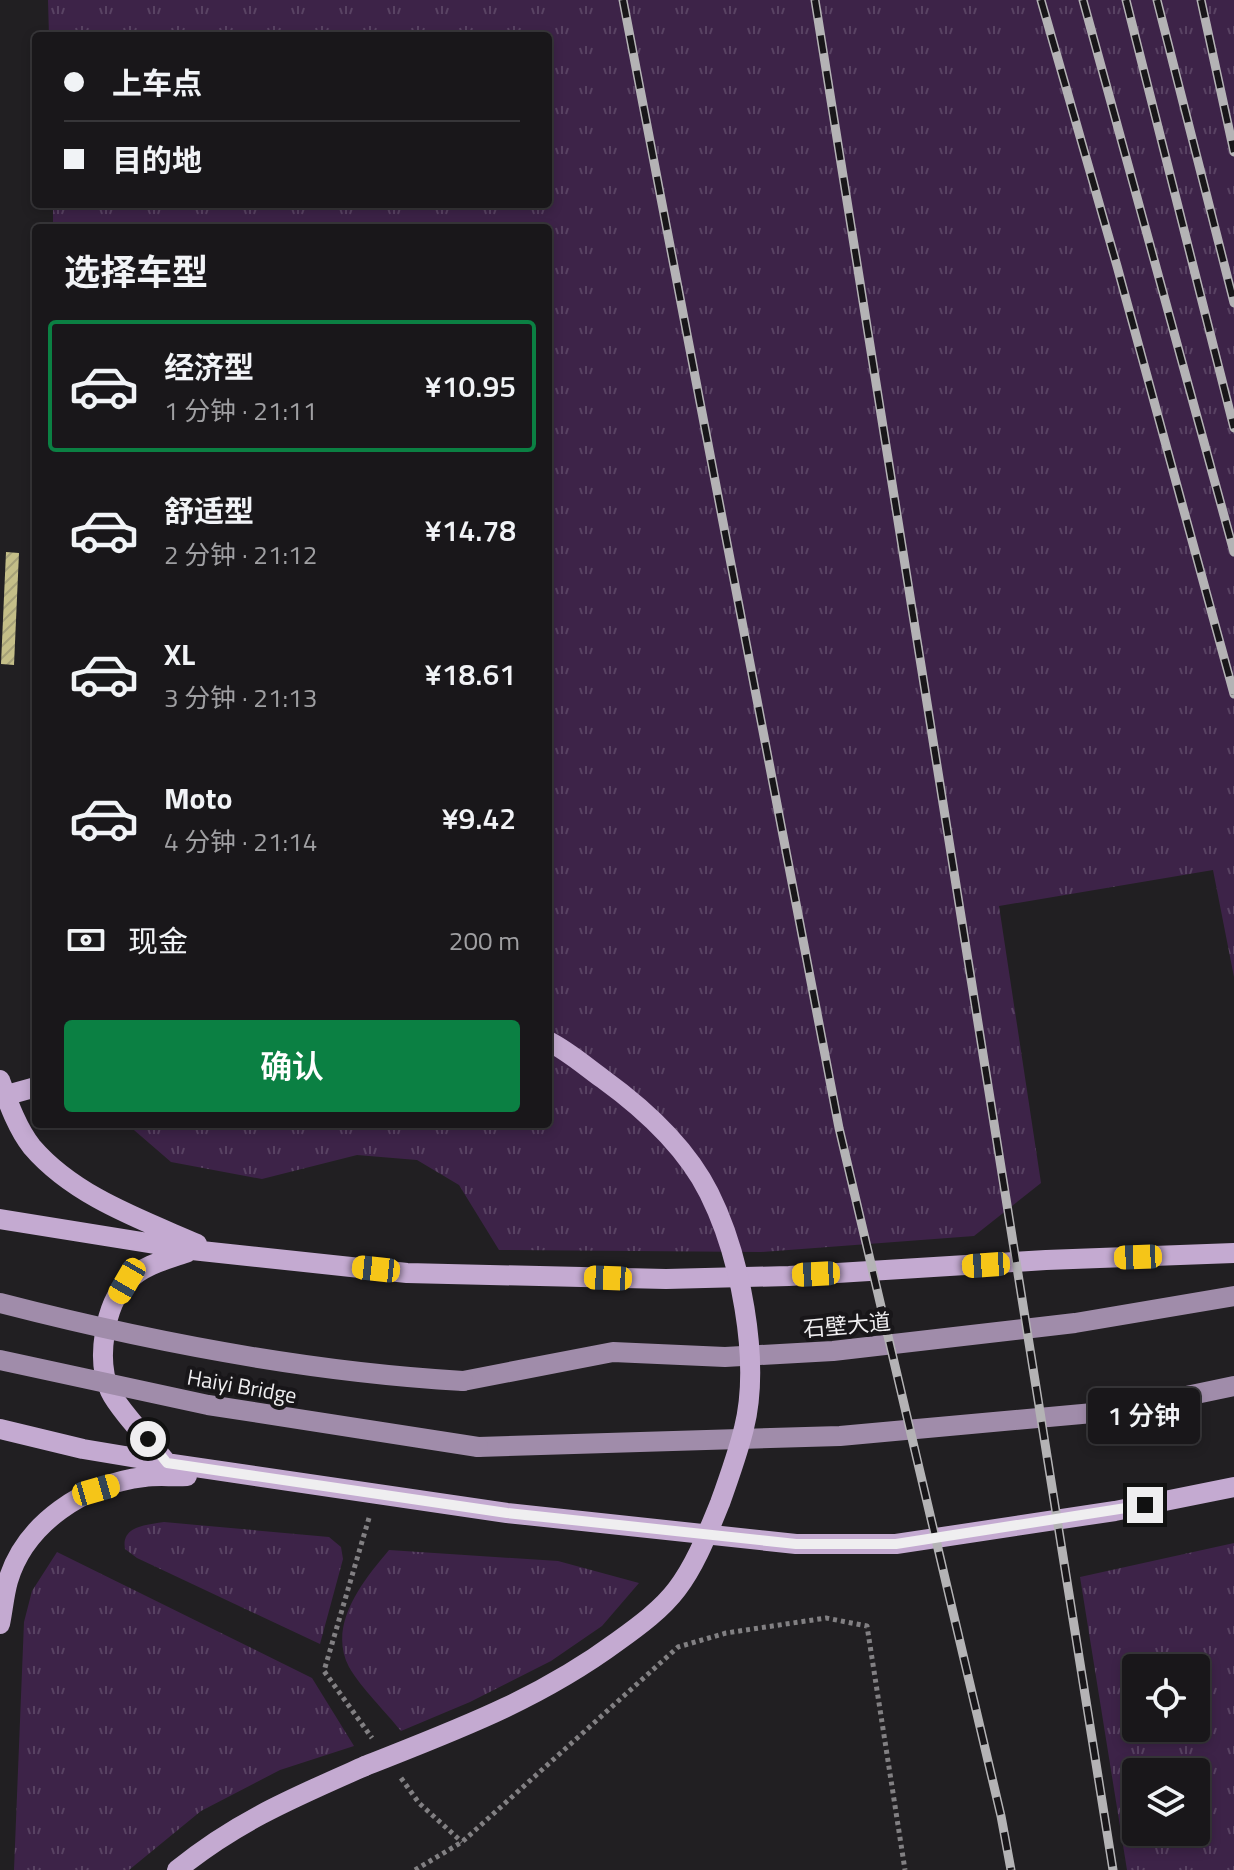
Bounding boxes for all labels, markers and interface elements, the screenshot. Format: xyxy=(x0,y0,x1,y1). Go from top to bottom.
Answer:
text: 上车点 xyxy=(112,60,202,106)
text: 目的地 xyxy=(112,137,202,183)
text: 选择车型 xyxy=(64,244,208,299)
text: 经济型 xyxy=(164,344,254,390)
icon: car xyxy=(68,350,140,422)
text: ¥10.95 xyxy=(425,363,516,409)
text: 1 分钟 · 21:11 xyxy=(164,391,317,430)
text: 舒适型 xyxy=(164,488,254,534)
icon: car xyxy=(68,494,140,566)
text: ¥14.78 xyxy=(425,507,516,553)
text: 2 分钟 · 21:12 xyxy=(164,535,317,574)
text: XL xyxy=(164,631,195,677)
icon: car xyxy=(68,638,140,710)
text: ¥18.61 xyxy=(425,651,516,697)
text: 3 分钟 · 21:13 xyxy=(164,678,317,717)
text: Moto xyxy=(164,775,232,821)
icon: car xyxy=(68,782,140,854)
text: ¥9.42 xyxy=(442,795,516,841)
text: 4 分钟 · 21:14 xyxy=(164,822,317,861)
icon: cash xyxy=(64,918,108,962)
text: 现金 xyxy=(128,918,188,964)
text: 200 m xyxy=(449,921,520,960)
button: 确认 xyxy=(64,1020,520,1112)
car xyxy=(1114,1244,1162,1270)
car xyxy=(961,1251,1011,1279)
car xyxy=(105,1254,149,1308)
car xyxy=(351,1255,401,1283)
car xyxy=(791,1261,841,1287)
car xyxy=(584,1265,632,1291)
street label: 石壁大道 xyxy=(802,1304,892,1346)
street label: Haiyi Bridge xyxy=(184,1360,300,1412)
callout: 1 分钟 xyxy=(1089,1389,1201,1445)
text: 1 分钟 xyxy=(1108,1396,1180,1435)
route start xyxy=(130,1421,166,1457)
car xyxy=(70,1472,122,1508)
route end xyxy=(1127,1487,1163,1523)
map controls xyxy=(1122,1654,1210,1846)
button: locate xyxy=(1122,1654,1210,1742)
button: layers xyxy=(1122,1758,1210,1846)

